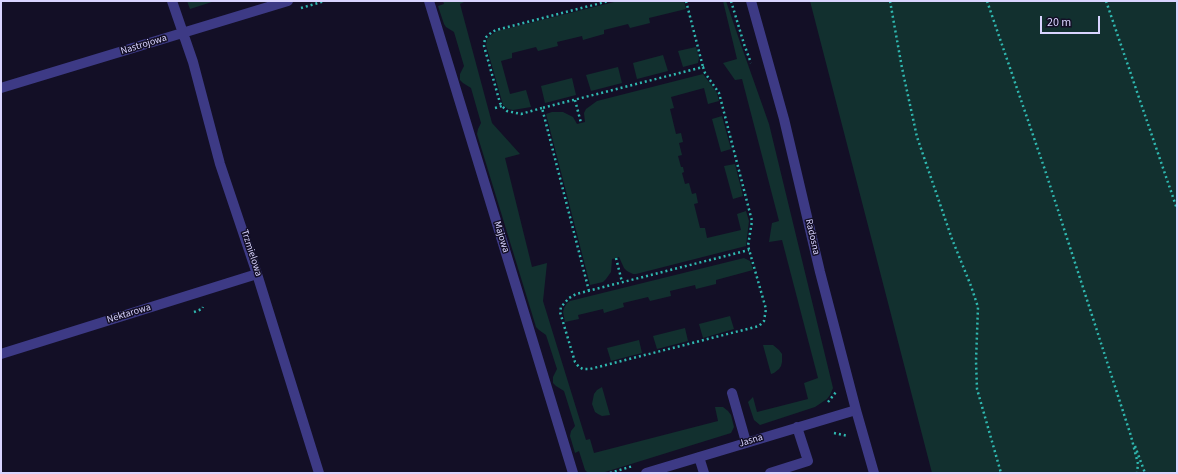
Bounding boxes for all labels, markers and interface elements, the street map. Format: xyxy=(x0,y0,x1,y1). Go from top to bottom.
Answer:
scale bar xyxy=(1042,8,1102,34)
text: 20 m xyxy=(1047,14,1071,31)
street label: Nastrojowa xyxy=(119,32,169,58)
street label: Radosna xyxy=(802,218,822,256)
street label: Majowa xyxy=(491,220,511,254)
street label: Trzmielowa xyxy=(238,228,264,278)
street label: Nektarowa xyxy=(106,302,152,326)
street label: Jasna xyxy=(738,432,764,450)

